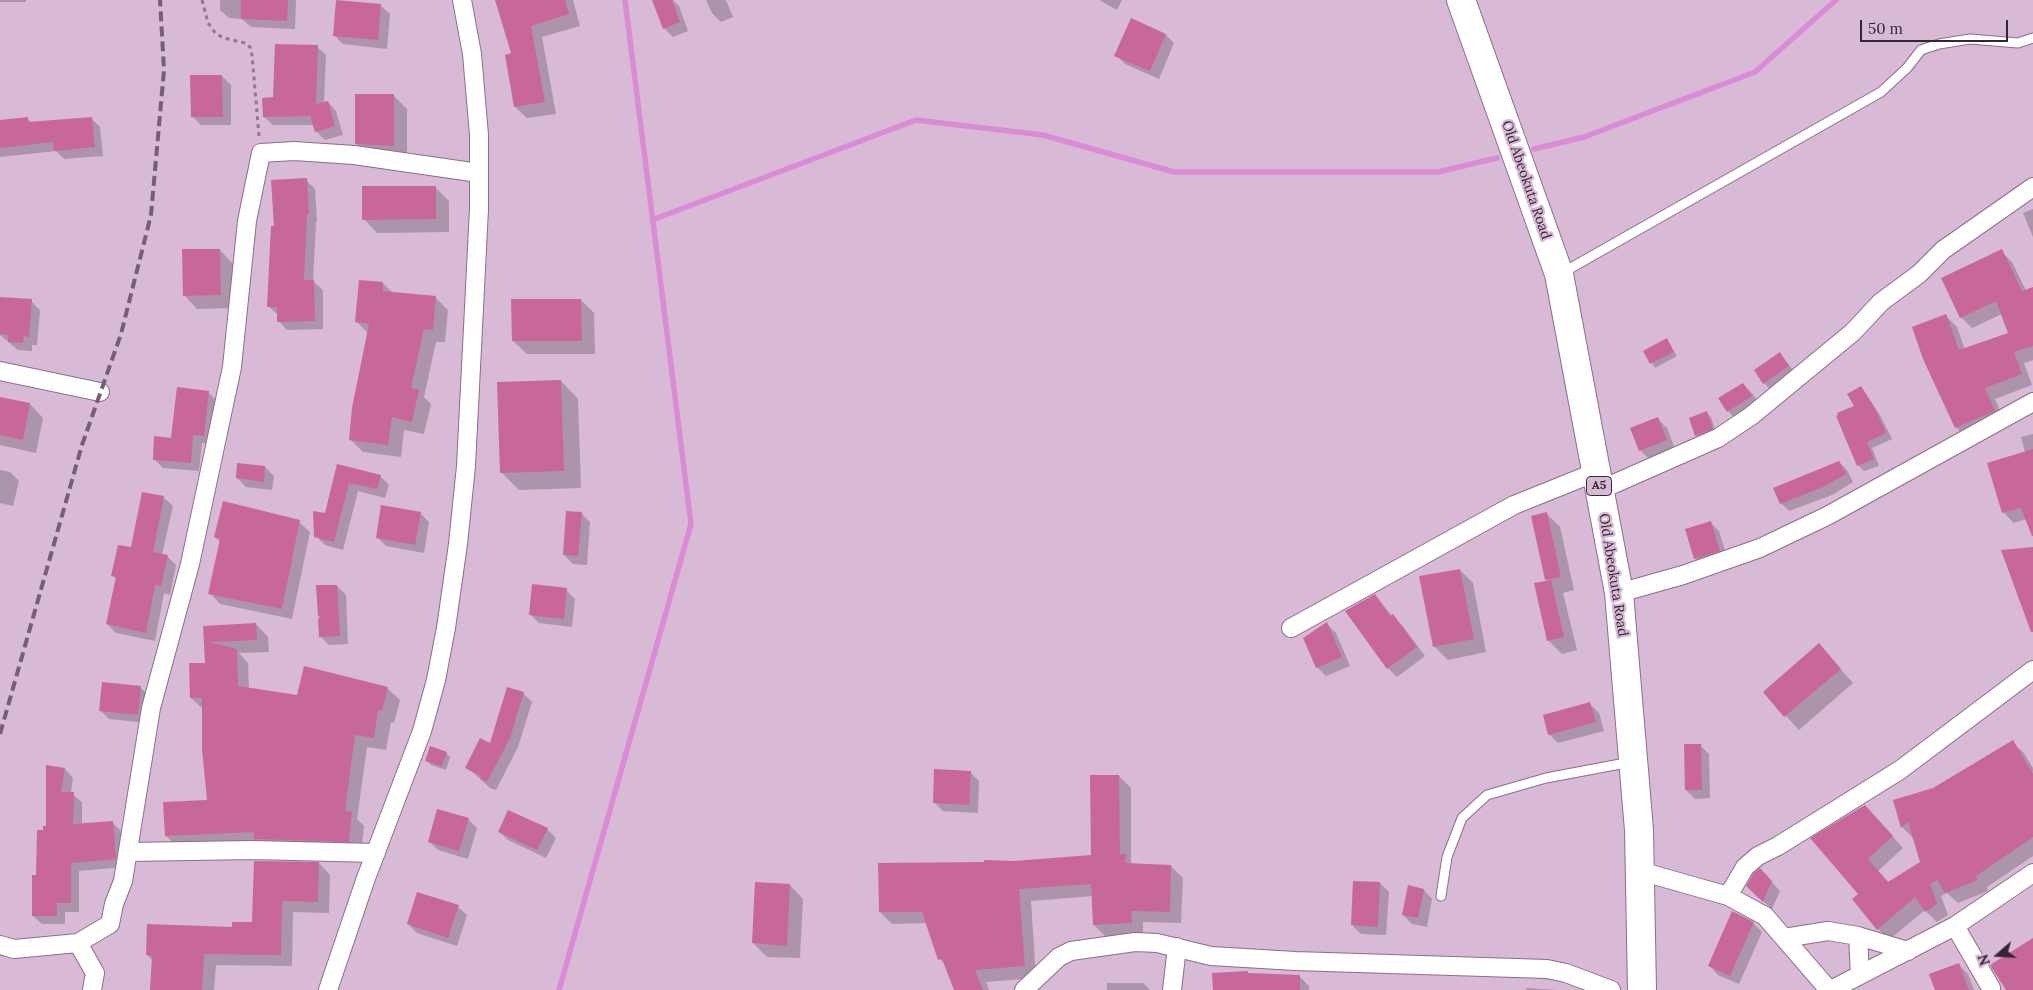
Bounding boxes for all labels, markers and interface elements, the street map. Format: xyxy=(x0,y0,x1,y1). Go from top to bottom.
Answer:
scale bar xyxy=(1863,10,2010,42)
text: 50 m xyxy=(1868,19,1903,38)
street label: Old Abeokuta Road xyxy=(1498,119,1554,241)
road number: A5 xyxy=(1586,476,1612,496)
street label: Old Abeokuta Road xyxy=(1595,512,1631,638)
north arrow xyxy=(1973,930,2023,980)
text: N xyxy=(1974,952,1994,968)

